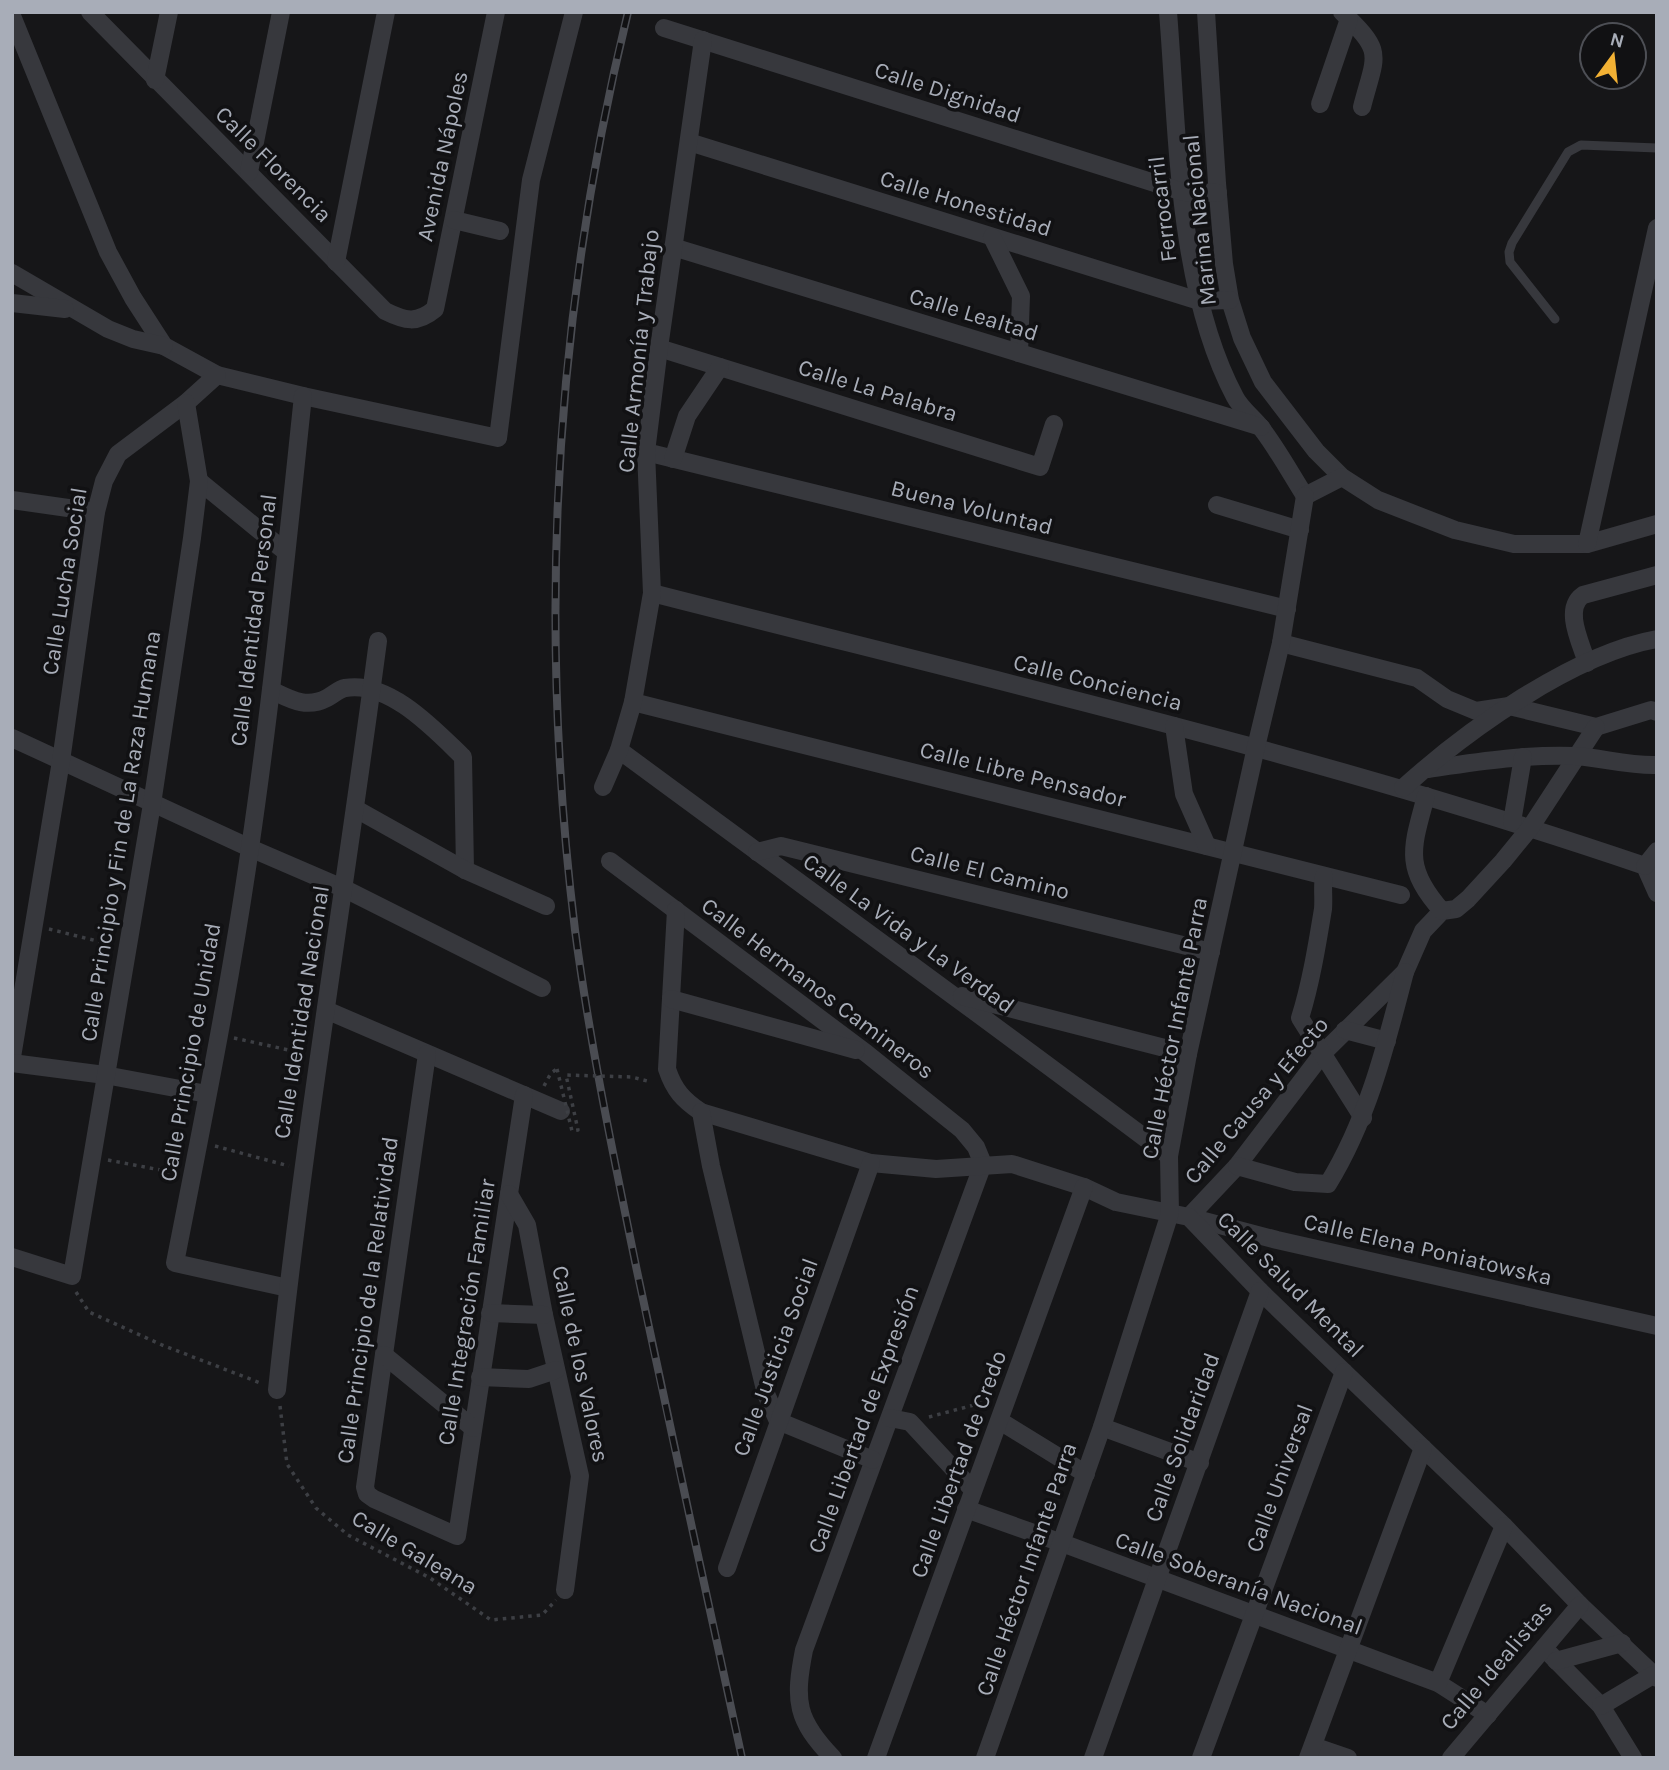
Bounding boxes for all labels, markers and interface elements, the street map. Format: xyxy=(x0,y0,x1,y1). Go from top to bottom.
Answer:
north arrow xyxy=(1578,21,1648,91)
text: N xyxy=(1608,28,1627,53)
street label: Calle Dignidad xyxy=(871,56,1025,129)
street label: Avenida Nápoles xyxy=(411,69,474,244)
street label: Calle Florencia xyxy=(210,101,337,228)
street label: Marina Nacional xyxy=(1177,133,1222,307)
street label: Ferrocarril xyxy=(1143,154,1182,264)
street label: Calle Honestidad xyxy=(877,165,1055,242)
street label: Calle Armonía y Trabajo xyxy=(612,228,665,474)
street label: Calle Lealtad xyxy=(906,282,1042,347)
street label: Calle La Palabra xyxy=(795,353,961,427)
street label: Buena Voluntad xyxy=(888,474,1056,541)
street label: Calle Lucha Social xyxy=(36,485,93,677)
street label: Calle Identidad Personal xyxy=(225,492,282,748)
street label: Calle Principio y Fin de La Raza Humana xyxy=(75,629,166,1044)
street label: Calle Conciencia xyxy=(1011,648,1185,717)
street label: Calle Libre Pensador xyxy=(917,736,1129,813)
street label: Calle El Camino xyxy=(907,840,1072,905)
street label: Calle La Vida y La Verdad xyxy=(798,848,1020,1019)
street label: Calle Identidad Nacional xyxy=(268,883,335,1141)
street label: Calle Hermanos Camineros xyxy=(696,892,939,1085)
street label: Calle Héctor Infante Parra xyxy=(1136,895,1213,1161)
street label: Calle Principio de Unidad xyxy=(154,921,227,1184)
street label: Calle Causa y Efecto xyxy=(1179,1011,1334,1189)
street label: Calle Principio de la Relatividad xyxy=(331,1135,404,1465)
street label: Calle Integración Familiar xyxy=(432,1176,501,1447)
street label: Calle Salud Mental xyxy=(1212,1206,1369,1363)
street label: Calle Elena Poniatowska xyxy=(1301,1208,1555,1291)
street label: Calle Justicia Social xyxy=(727,1254,824,1460)
street label: Calle de los Valores xyxy=(546,1263,615,1465)
street label: Calle Libertad de Expresión xyxy=(802,1281,925,1557)
street label: Calle Libertad de Credo xyxy=(905,1347,1012,1582)
street label: Calle Solidaridad xyxy=(1139,1349,1226,1525)
street label: Calle Universal xyxy=(1240,1400,1319,1556)
street label: Calle Héctor Infante Parra xyxy=(970,1439,1083,1699)
street label: Calle Galeana xyxy=(347,1504,482,1601)
street label: Calle Soberanía Nacional xyxy=(1111,1526,1366,1641)
street label: Calle Idealistas xyxy=(1435,1595,1558,1735)

